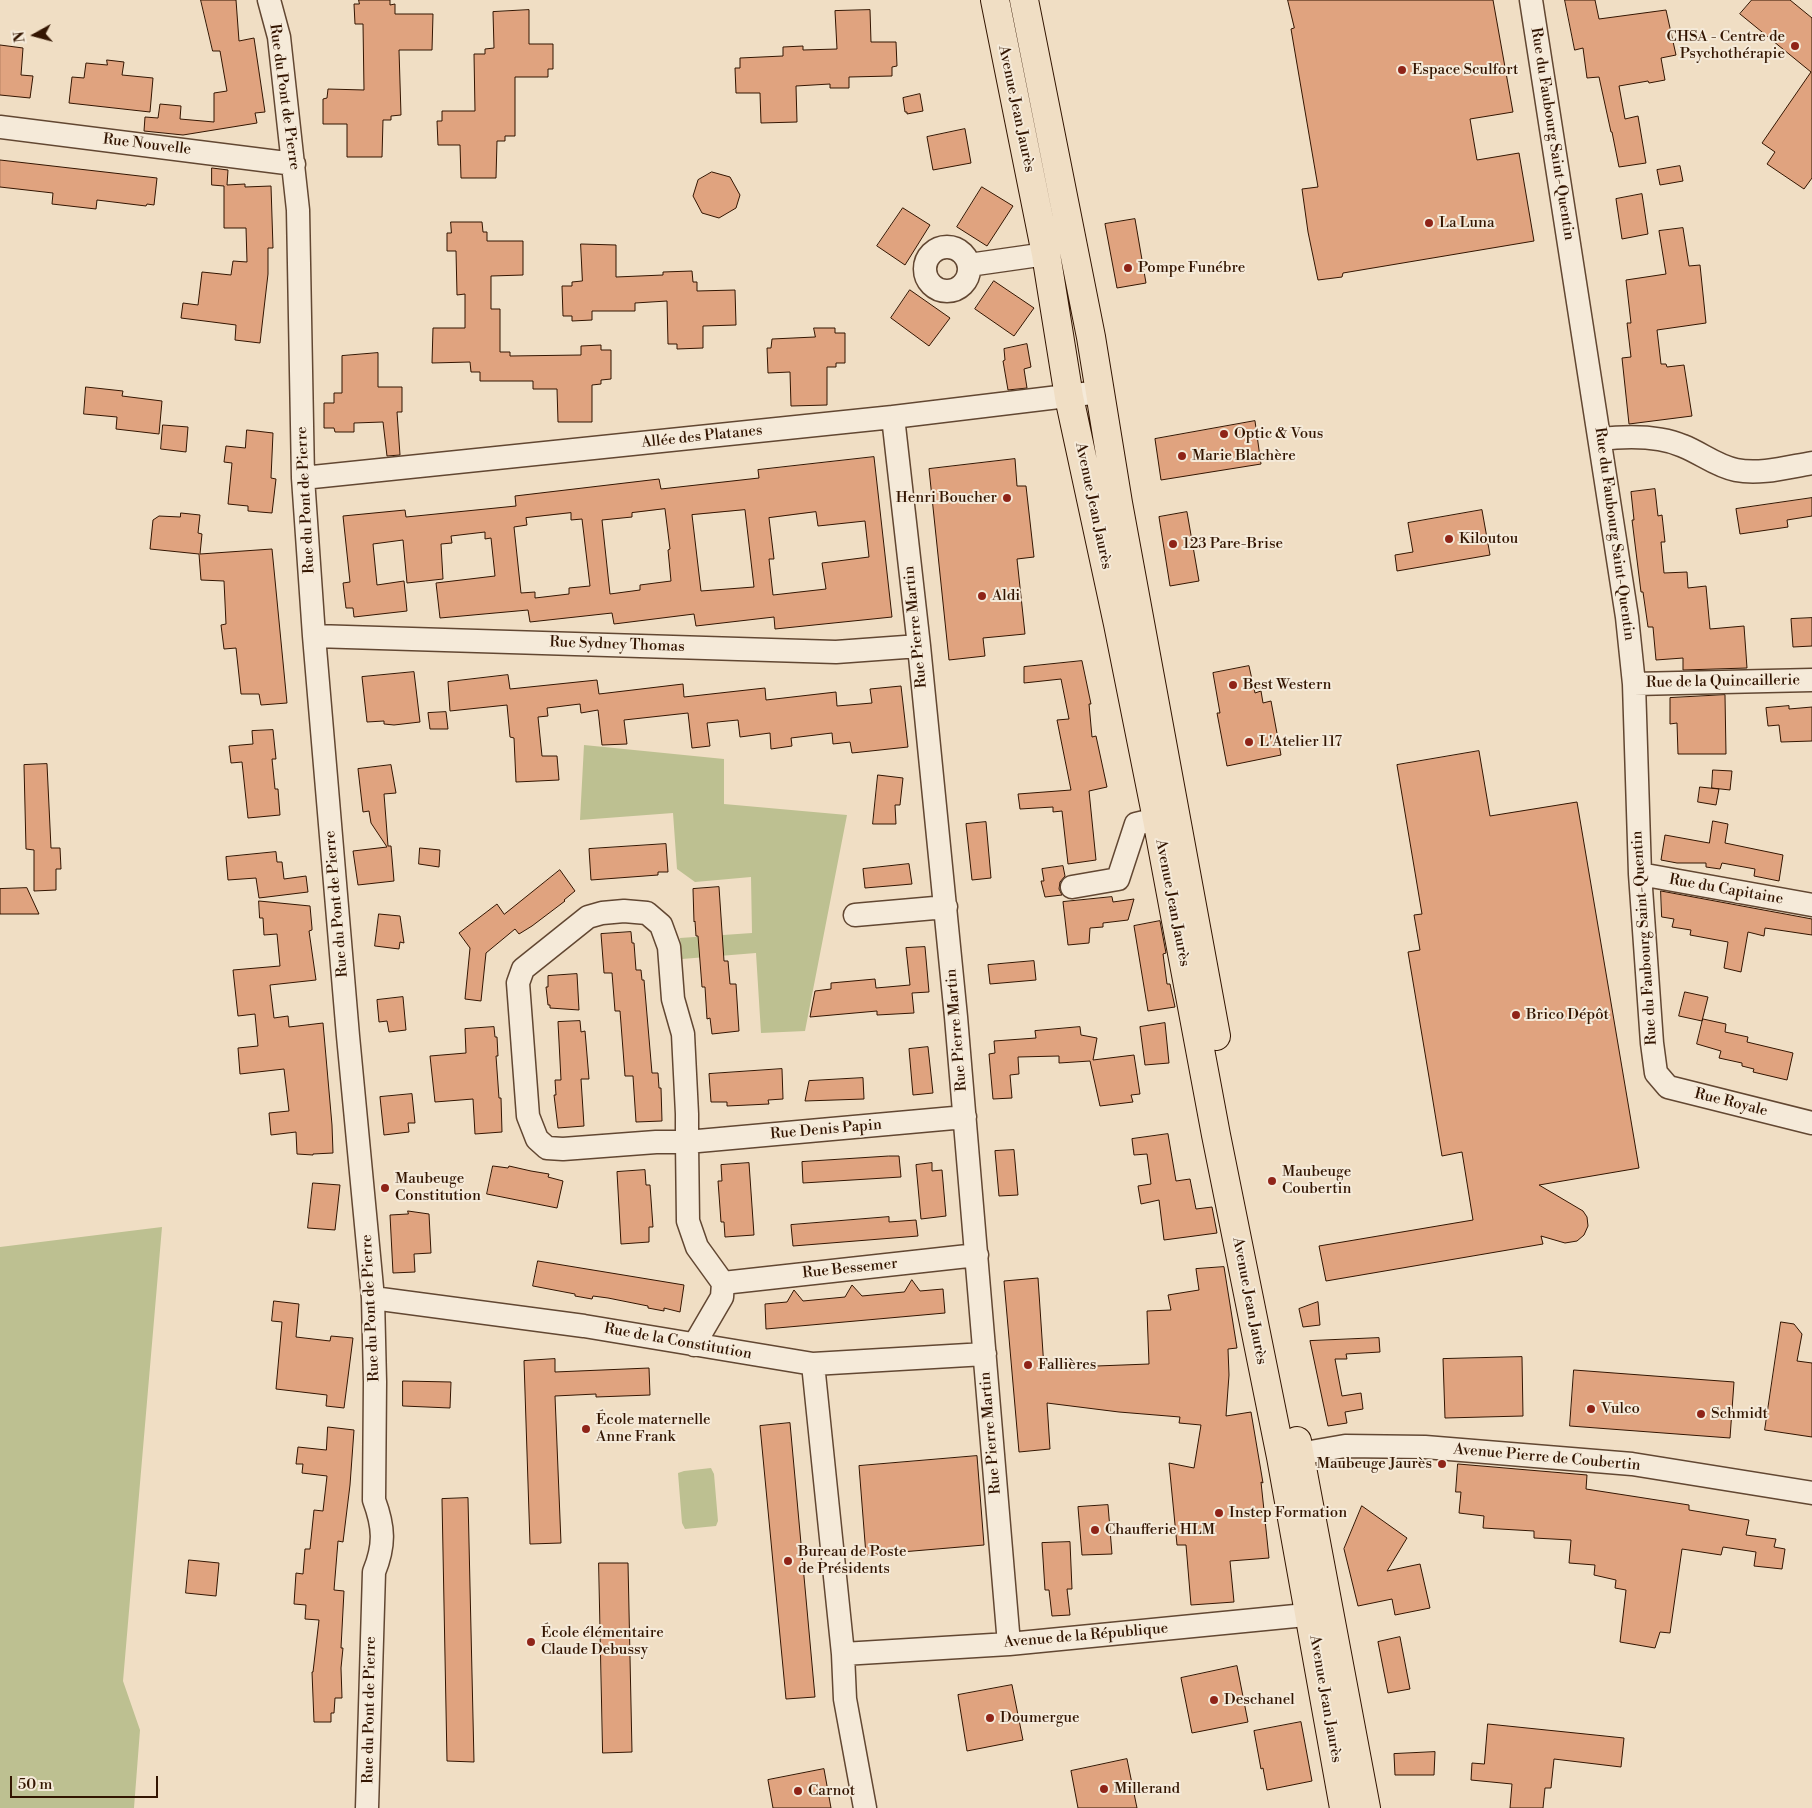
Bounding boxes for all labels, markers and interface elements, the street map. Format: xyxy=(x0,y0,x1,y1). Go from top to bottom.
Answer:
north arrow xyxy=(10,10,60,60)
street label: Rue du Pont de Pierre xyxy=(265,23,303,171)
street label: Rue du Faubourg Saint-Quentin xyxy=(1526,26,1578,242)
place label: CHSA - Centre de Psychothérapie xyxy=(1666,28,1785,63)
text: N xyxy=(11,30,30,43)
marker: CHSA - Centre de Psychothérapie xyxy=(1789,40,1801,52)
street label: Avenue Jean Jaurès xyxy=(994,44,1038,174)
place label: Espace Sculfort xyxy=(1412,61,1518,79)
marker: Espace Sculfort xyxy=(1396,64,1408,76)
street label: Rue Nouvelle xyxy=(102,131,192,159)
place label: La Luna xyxy=(1439,214,1495,232)
marker: La Luna xyxy=(1423,217,1435,229)
place label: Pompe Funébre xyxy=(1138,259,1245,277)
marker: Pompe Funébre xyxy=(1122,262,1134,274)
street label: Allée des Platanes xyxy=(641,422,763,452)
place label: Optic & Vous xyxy=(1234,425,1323,443)
street label: Rue du Pont de Pierre xyxy=(293,426,319,574)
street label: Rue du Faubourg Saint-Quentin xyxy=(1590,426,1638,642)
marker: Optic & Vous xyxy=(1218,428,1230,440)
street label: Avenue Jean Jaurès xyxy=(1071,441,1115,571)
place label: Marie Blachère xyxy=(1192,447,1296,465)
marker: Marie Blachère xyxy=(1176,450,1188,462)
place label: Henri Boucher xyxy=(896,489,997,507)
marker: Henri Boucher xyxy=(1001,492,1013,504)
place label: Kiloutou xyxy=(1459,530,1518,548)
marker: Kiloutou xyxy=(1443,533,1455,545)
place label: 123 Pare-Brise xyxy=(1183,535,1283,553)
marker: 123 Pare-Brise xyxy=(1167,538,1179,550)
street label: Rue Pierre Martin xyxy=(901,565,931,689)
place label: Aldi xyxy=(992,587,1020,605)
marker: Aldi xyxy=(976,590,988,602)
street label: Rue Sydney Thomas xyxy=(549,634,685,656)
street label: Rue de la Quincaillerie xyxy=(1646,672,1800,692)
place label: Best Western xyxy=(1243,676,1332,694)
marker: Best Western xyxy=(1227,679,1239,691)
place label: L'Atelier 117 xyxy=(1259,733,1342,751)
marker: L'Atelier 117 xyxy=(1243,736,1255,748)
street label: Rue du Pont de Pierre xyxy=(322,830,352,978)
street label: Rue du Faubourg Saint-Quentin xyxy=(1629,830,1661,1046)
street label: Avenue Jean Jaurès xyxy=(1151,838,1193,968)
street label: Rue du Capitaine xyxy=(1667,871,1785,909)
street label: Rue Pierre Martin xyxy=(943,968,971,1092)
place label: Brico Dépôt xyxy=(1526,1006,1609,1024)
marker: Brico Dépôt xyxy=(1510,1009,1522,1021)
street label: Rue Royale xyxy=(1693,1085,1769,1121)
street label: Rue Denis Papin xyxy=(769,1116,883,1144)
place label: Maubeuge Coubertin xyxy=(1282,1163,1352,1198)
place label: Maubeuge Constitution xyxy=(395,1170,481,1205)
marker: Maubeuge Coubertin xyxy=(1266,1175,1278,1187)
marker: Maubeuge Constitution xyxy=(379,1182,391,1194)
street label: Rue du Pont de Pierre xyxy=(358,1234,384,1382)
street label: Avenue Jean Jaurès xyxy=(1228,1236,1270,1366)
street label: Rue Bessemer xyxy=(802,1255,898,1283)
street label: Rue de la Constitution xyxy=(603,1320,753,1364)
place label: Fallières xyxy=(1038,1356,1096,1374)
marker: Fallières xyxy=(1022,1359,1034,1371)
street label: Rue Pierre Martin xyxy=(977,1371,1005,1495)
place label: Vulco xyxy=(1601,1400,1640,1418)
marker: Vulco xyxy=(1585,1403,1597,1415)
place label: Schmidt xyxy=(1711,1405,1768,1423)
marker: Schmidt xyxy=(1695,1408,1707,1420)
place label: École maternelle Anne Frank xyxy=(596,1411,711,1446)
marker: École maternelle Anne Frank xyxy=(580,1423,592,1435)
street label: Avenue Pierre de Coubertin xyxy=(1453,1441,1641,1475)
place label: Maubeuge Jaurès xyxy=(1317,1455,1432,1473)
marker: Maubeuge Jaurès xyxy=(1436,1458,1448,1470)
place label: Instep Formation xyxy=(1229,1504,1347,1522)
marker: Instep Formation xyxy=(1213,1507,1225,1519)
place label: Chaufferie HLM xyxy=(1105,1521,1215,1539)
marker: Chaufferie HLM xyxy=(1089,1524,1101,1536)
place label: Bureau de Poste de Présidents xyxy=(798,1543,907,1578)
marker: Bureau de Poste de Présidents xyxy=(782,1555,794,1567)
street label: Avenue de la République xyxy=(1003,1620,1169,1652)
place label: École élémentaire Claude Debussy xyxy=(541,1624,664,1659)
street label: Avenue Jean Jaurès xyxy=(1305,1634,1345,1764)
street label: Rue du Pont de Pierre xyxy=(360,1636,380,1784)
marker: École élémentaire Claude Debussy xyxy=(525,1636,537,1648)
place label: Deschanel xyxy=(1224,1691,1295,1709)
marker: Deschanel xyxy=(1208,1694,1220,1706)
place label: Doumergue xyxy=(1000,1709,1080,1727)
marker: Doumergue xyxy=(984,1712,996,1724)
scale bar xyxy=(12,1766,160,1798)
text: 50 m xyxy=(18,1775,52,1794)
place label: Millerand xyxy=(1114,1780,1180,1798)
place label: Carnot xyxy=(808,1782,855,1800)
marker: Millerand xyxy=(1098,1783,1110,1795)
marker: Carnot xyxy=(792,1785,804,1797)

